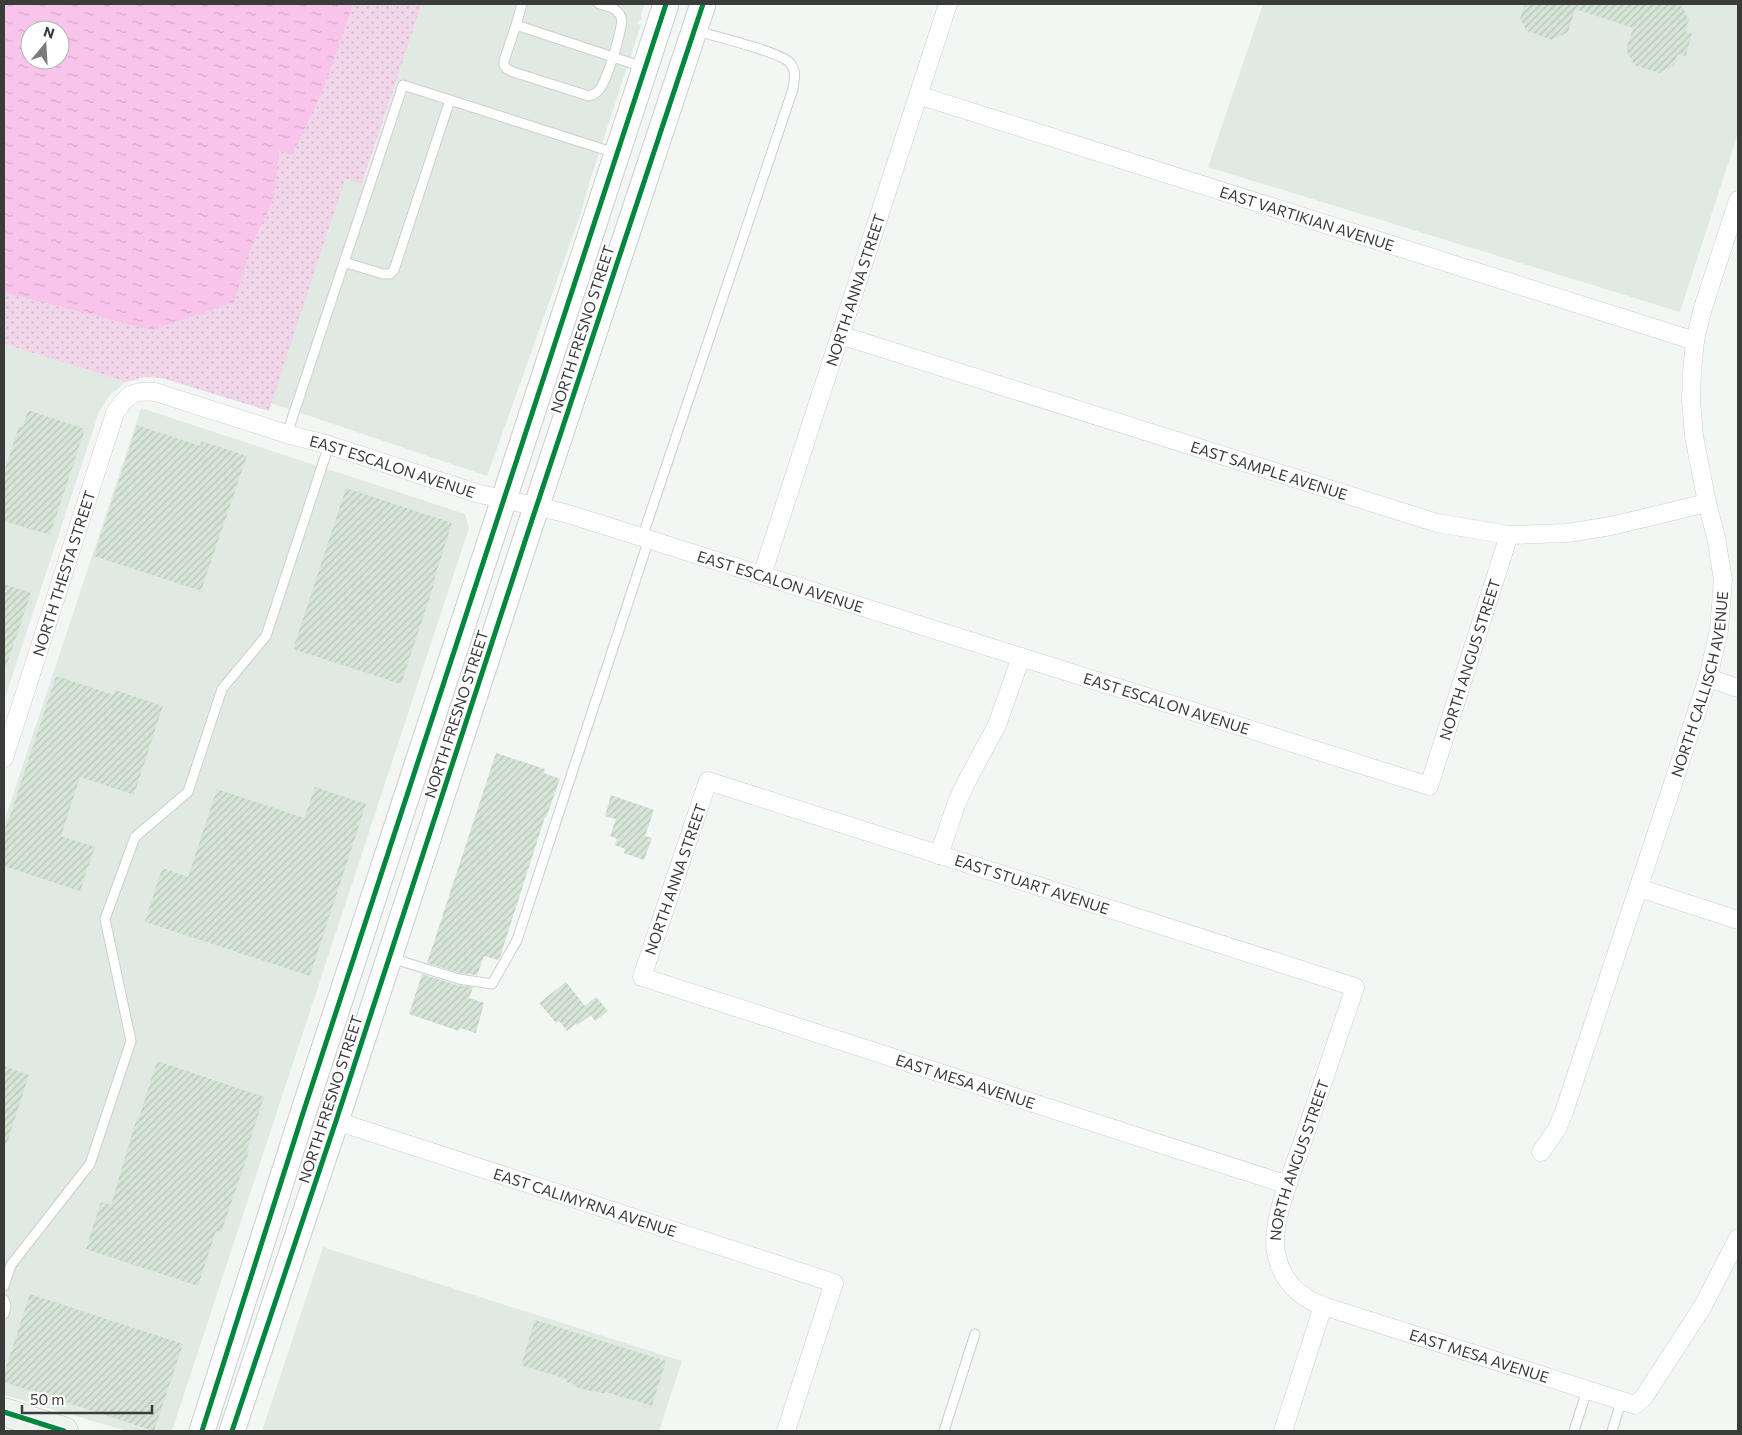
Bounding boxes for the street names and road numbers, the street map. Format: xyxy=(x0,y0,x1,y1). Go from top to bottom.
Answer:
street label: EAST VARTIKIAN AVENUE xyxy=(1217,182,1397,254)
street label: NORTH ANNA STREET xyxy=(822,211,888,368)
street label: NORTH FRESNO STREET xyxy=(546,242,618,415)
street label: EAST ESCALON AVENUE xyxy=(308,431,478,501)
street label: EAST SAMPLE AVENUE xyxy=(1189,437,1350,503)
street label: NORTH THESTA STREET xyxy=(28,488,99,658)
street label: EAST ESCALON AVENUE xyxy=(695,546,866,616)
street label: NORTH ANGUS STREET xyxy=(1435,576,1504,742)
street label: NORTH CALLISCH AVENUE xyxy=(1667,590,1731,779)
street label: NORTH FRESNO STREET xyxy=(420,627,492,800)
street label: EAST ESCALON AVENUE xyxy=(1081,668,1252,738)
street label: NORTH ANNA STREET xyxy=(641,801,710,957)
street label: EAST STUART AVENUE xyxy=(953,851,1112,918)
street label: NORTH FRESNO STREET xyxy=(294,1012,366,1185)
street label: EAST MESA AVENUE xyxy=(893,1050,1037,1112)
street label: NORTH ANGUS STREET xyxy=(1266,1077,1332,1242)
street label: EAST CALIMYRNA AVENUE xyxy=(491,1164,679,1240)
street label: EAST MESA AVENUE xyxy=(1407,1325,1551,1386)

